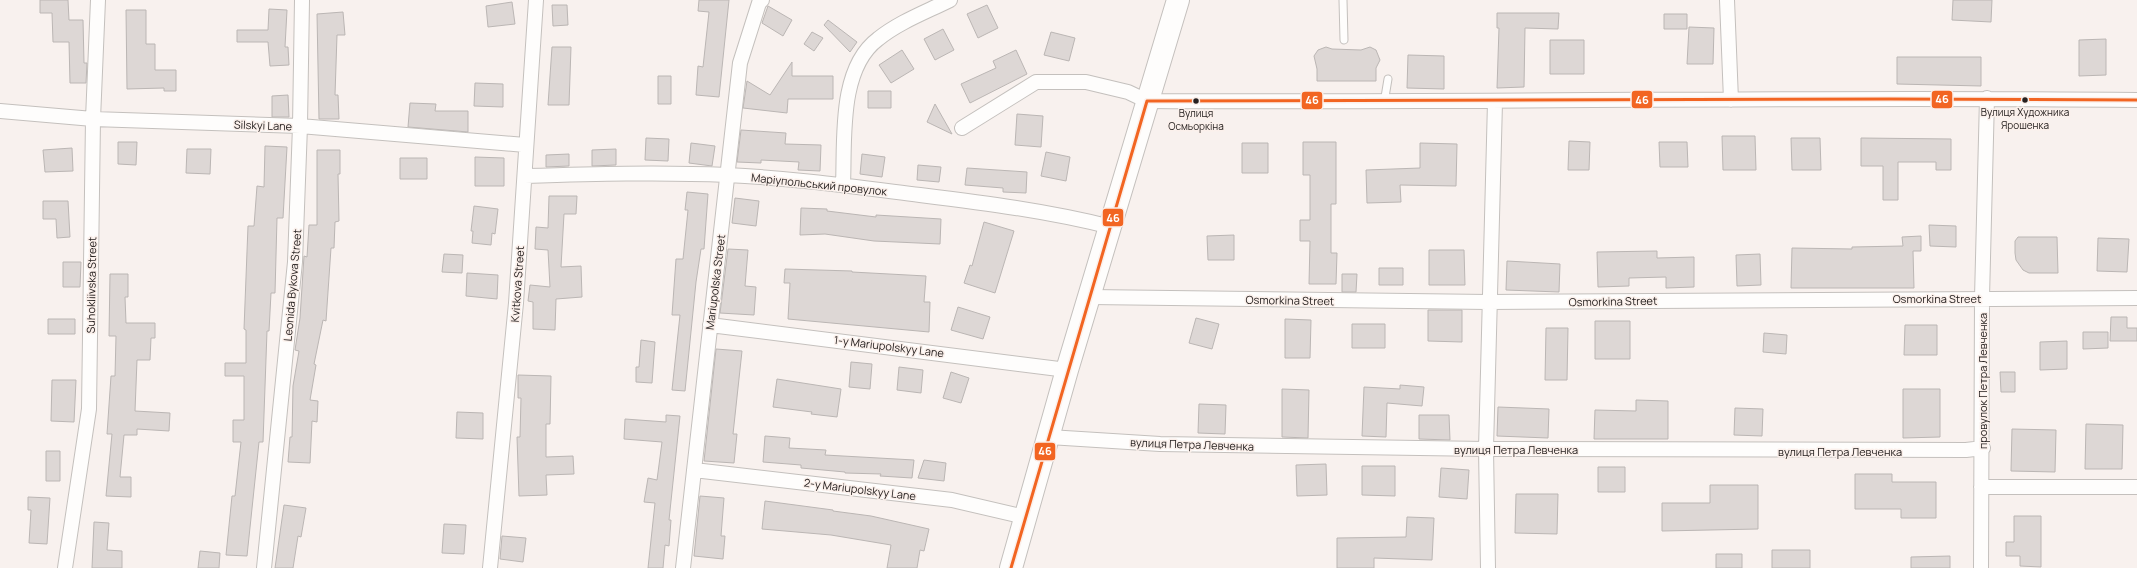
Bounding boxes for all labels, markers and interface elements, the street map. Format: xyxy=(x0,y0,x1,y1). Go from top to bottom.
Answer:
line badge: 46 xyxy=(1631,90,1653,109)
line badge: 46 xyxy=(1931,90,1953,109)
line badge: 46 xyxy=(1301,91,1323,110)
text: 46 xyxy=(1935,91,1949,106)
text: 46 xyxy=(1305,92,1319,107)
text: 46 xyxy=(1635,92,1649,107)
marker: Вулиця Художника Ярошенка xyxy=(2020,95,2030,105)
marker: Вулиця Осмьоркіна xyxy=(1191,96,1201,106)
place label: Вулиця Художника Ярошенка xyxy=(1981,105,2069,132)
place label: Вулиця Осмьоркіна xyxy=(1168,106,1224,133)
street label: Silskyi Lane xyxy=(234,116,293,134)
street label: Маріупольський провулок xyxy=(750,169,888,199)
line badge: 46 xyxy=(1102,208,1124,227)
text: 46 xyxy=(1106,210,1120,225)
street label: Leonida Bykova Street xyxy=(280,228,304,342)
street label: Mariupolska Street xyxy=(702,234,728,330)
street label: Suhokliivska Street xyxy=(83,237,99,333)
street label: Kvitkova Street xyxy=(507,245,527,323)
street label: Osmorkina Street xyxy=(1893,291,1981,306)
street label: Osmorkina Street xyxy=(1246,292,1334,308)
street label: Osmorkina Street xyxy=(1569,293,1657,309)
street label: провулок Петра Левченка xyxy=(1975,313,1990,449)
street label: 1-y Mariupolskyy Lane xyxy=(833,332,945,360)
street label: вулиця Петра Левченка xyxy=(1130,434,1254,454)
line badge: 46 xyxy=(1034,442,1056,461)
street label: вулиця Петра Левченка xyxy=(1454,442,1578,457)
text: 46 xyxy=(1038,443,1052,458)
street label: вулиця Петра Левченка xyxy=(1778,444,1902,459)
street label: 2-y Mariupolskyy Lane xyxy=(803,475,917,503)

